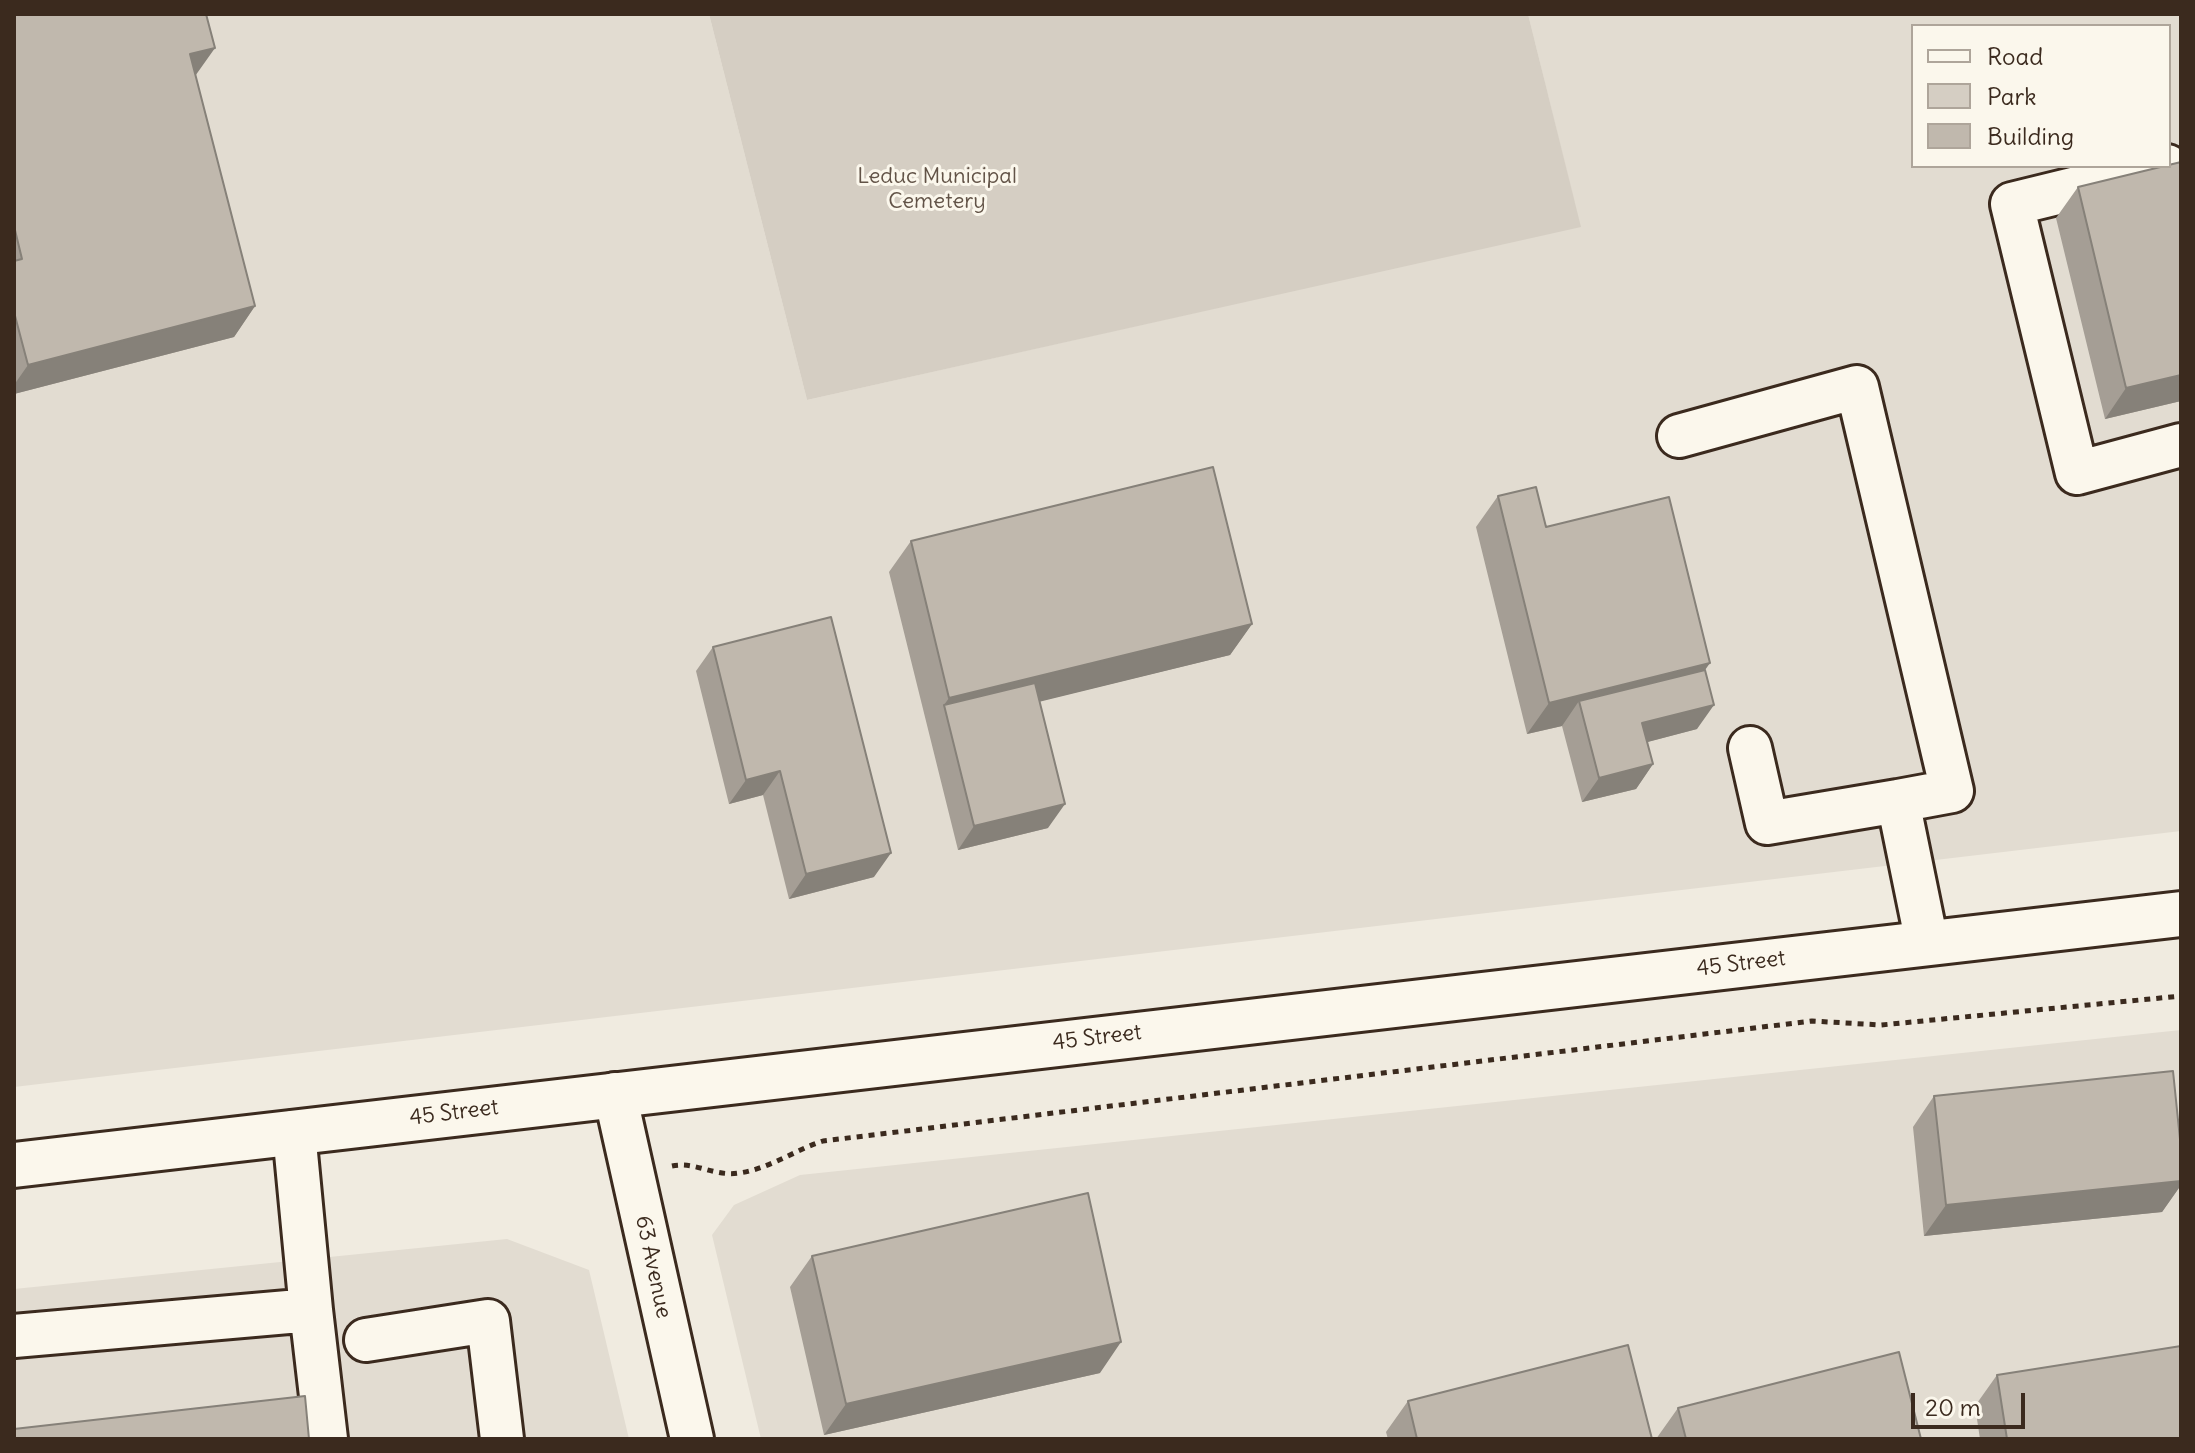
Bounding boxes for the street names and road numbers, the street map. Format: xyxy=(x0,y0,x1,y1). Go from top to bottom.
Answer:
street label: 45 Street xyxy=(1695,945,1787,983)
street label: 45 Street xyxy=(1051,1019,1143,1057)
street label: 45 Street xyxy=(408,1094,500,1132)
street label: 63 Avenue xyxy=(629,1213,677,1321)

